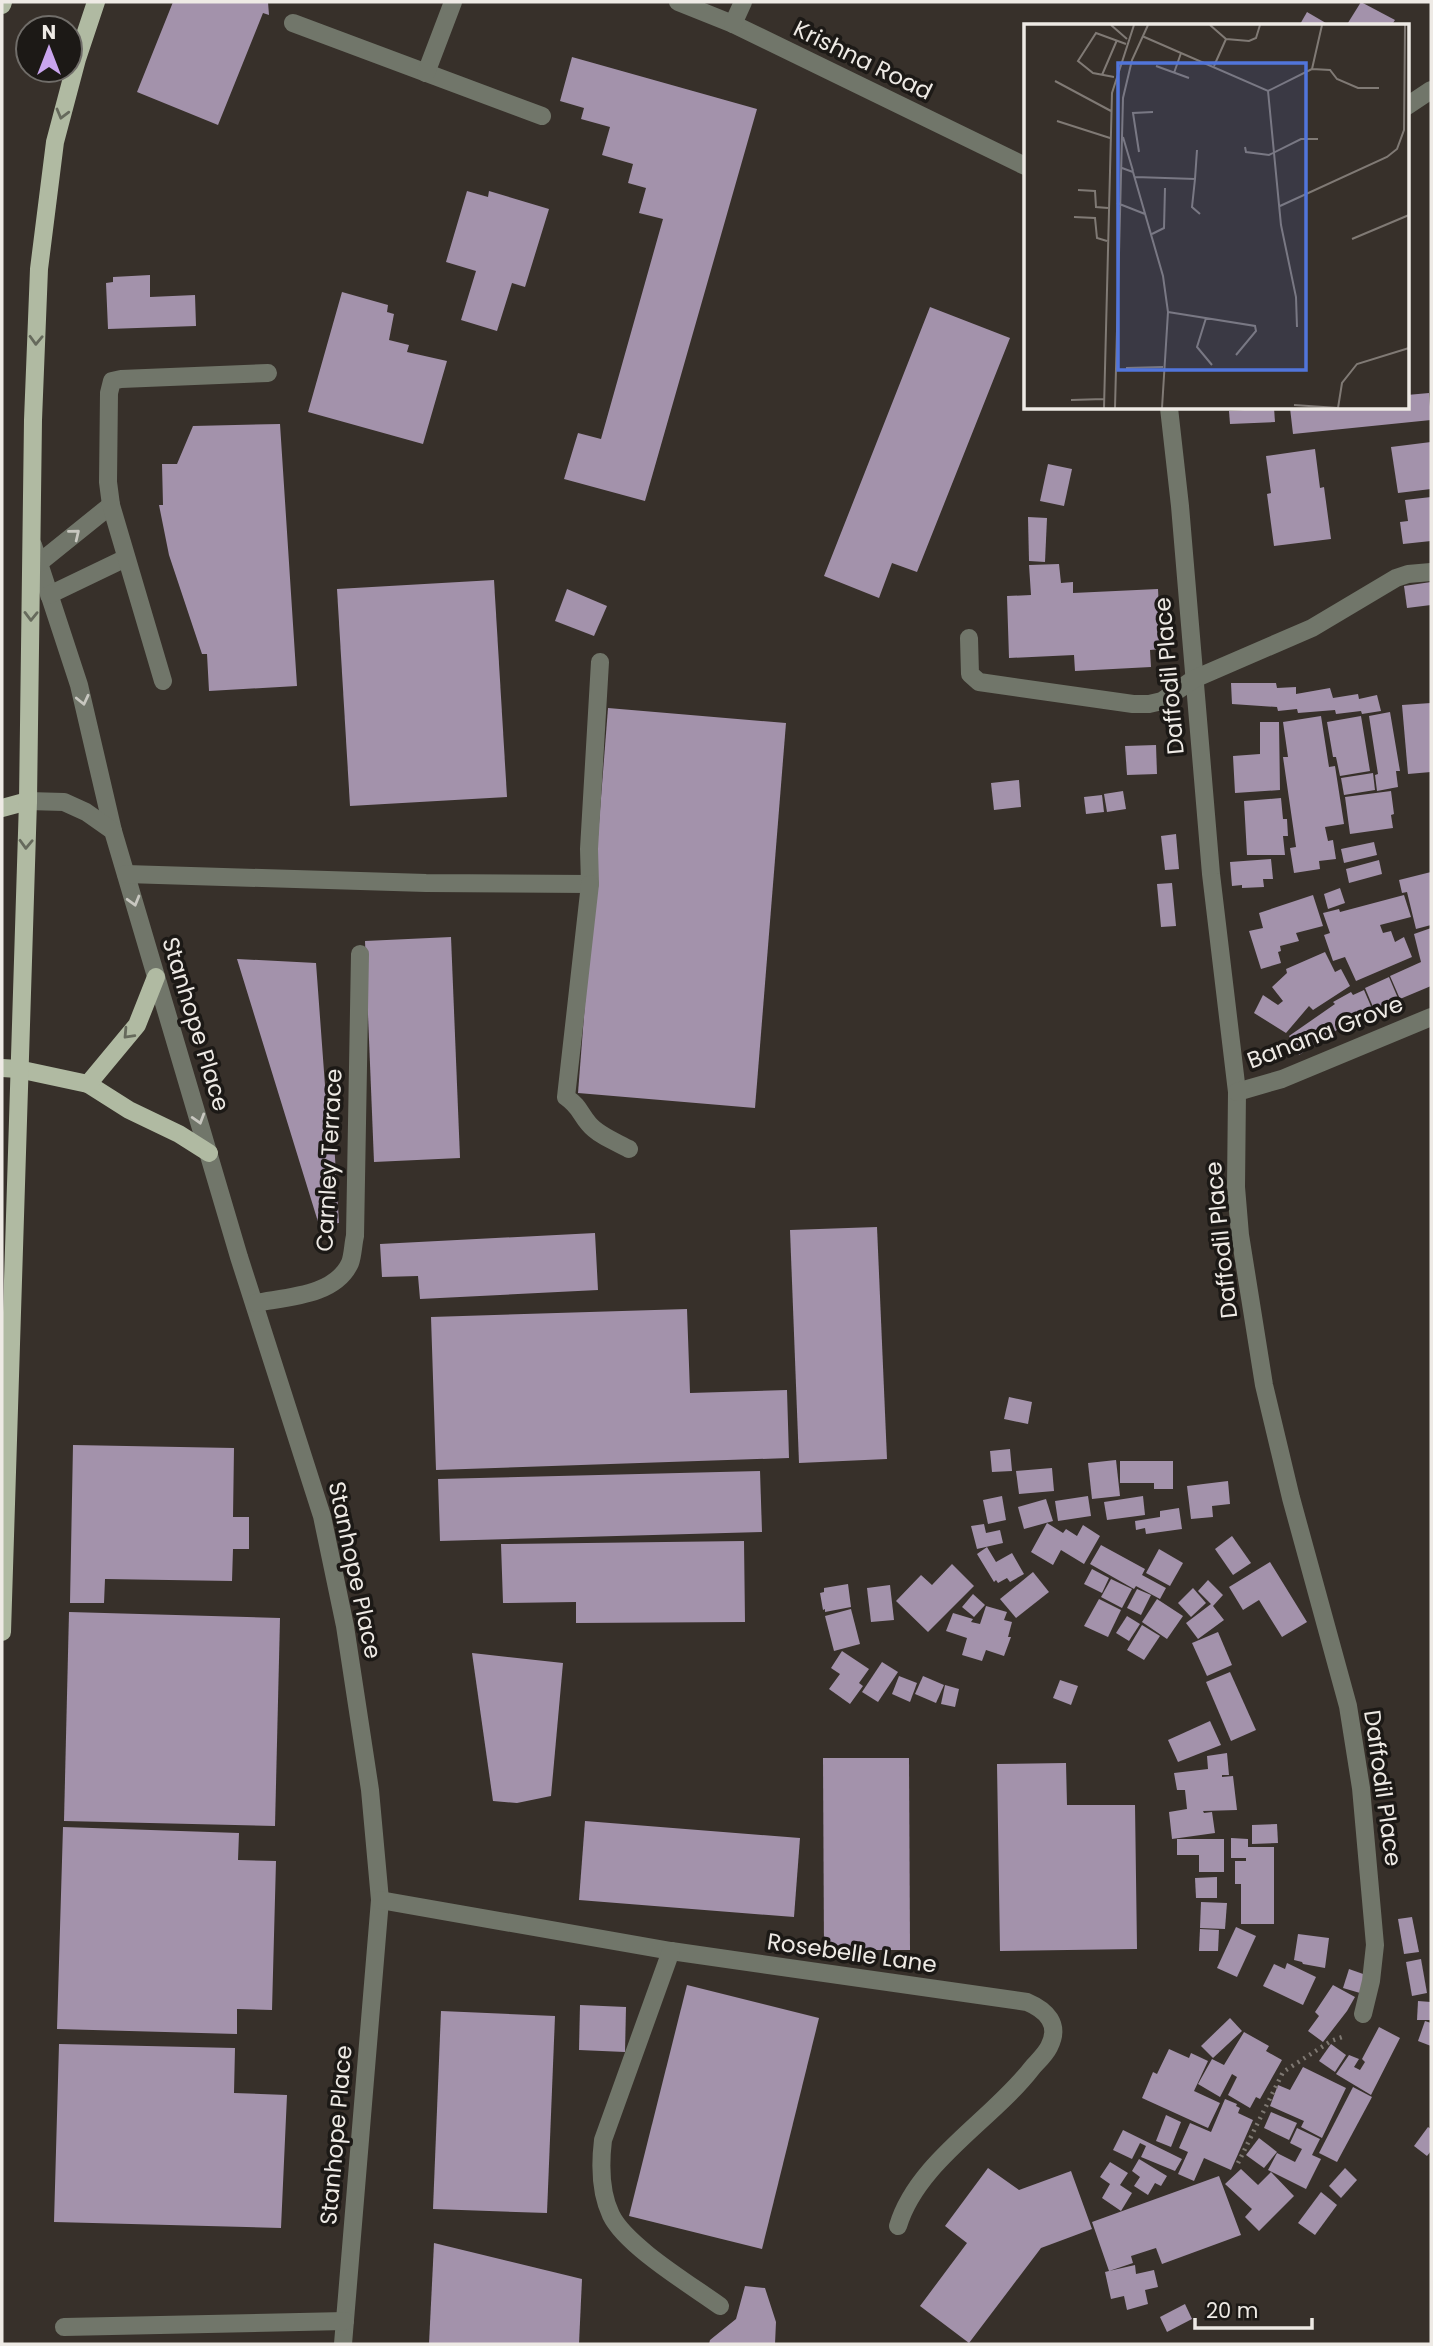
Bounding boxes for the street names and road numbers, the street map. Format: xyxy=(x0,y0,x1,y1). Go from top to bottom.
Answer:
street label: Krishna Road xyxy=(788,13,938,107)
street label: Daffodil Place xyxy=(1146,596,1192,756)
street label: Stanhope Place xyxy=(154,933,238,1115)
street label: Banana Grove xyxy=(1242,988,1408,1076)
street label: Carnley Terrace xyxy=(308,1068,350,1252)
street label: Daffodil Place xyxy=(1197,1160,1245,1320)
street label: Stanhope Place xyxy=(321,1479,389,1661)
street label: Daffodil Place xyxy=(1356,1708,1410,1868)
street label: Rosebelle Lane xyxy=(765,1925,939,1981)
street label: Stanhope Place xyxy=(312,2044,360,2226)

